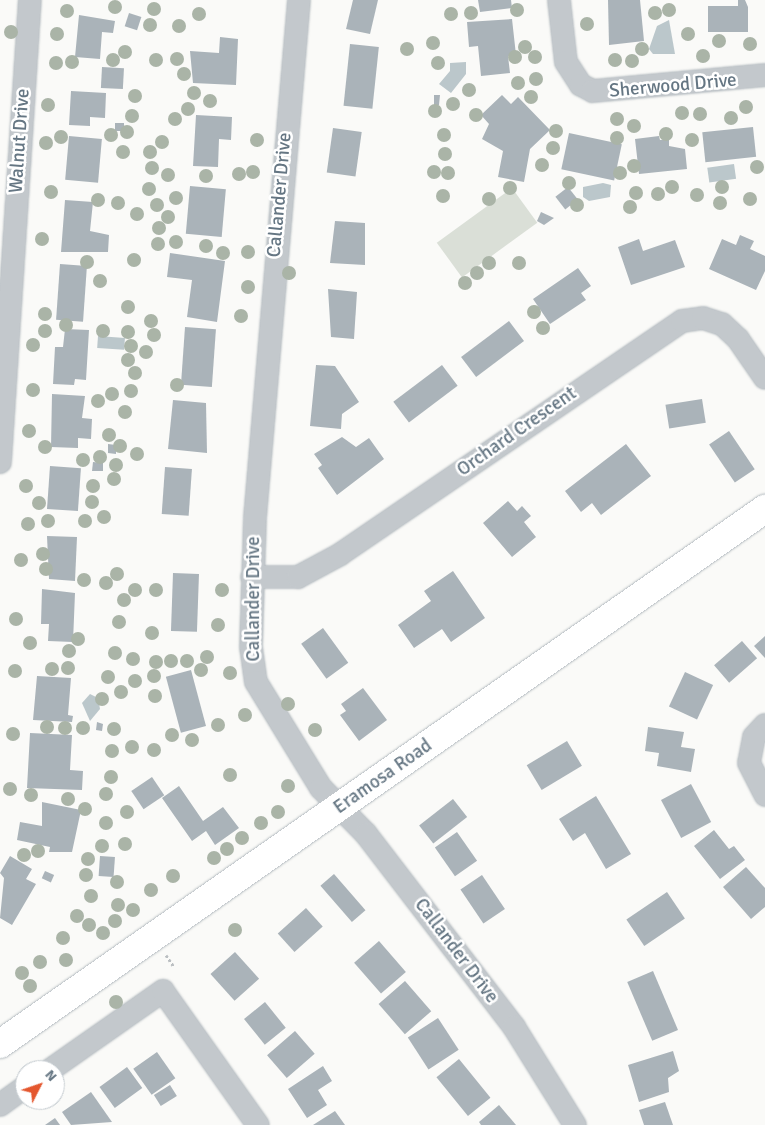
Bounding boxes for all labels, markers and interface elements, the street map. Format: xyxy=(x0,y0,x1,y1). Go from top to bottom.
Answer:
street label: Sherwood Drive xyxy=(608,69,738,103)
street label: Walnut Drive xyxy=(5,88,35,194)
street label: Callander Drive xyxy=(263,132,297,258)
street label: Orchard Crescent xyxy=(453,382,581,482)
street label: Callander Drive xyxy=(243,536,265,662)
street label: Eramosa Road xyxy=(329,735,437,819)
street label: Callander Drive xyxy=(409,894,503,1008)
north arrow xyxy=(15,1060,65,1110)
text: N xyxy=(41,1066,61,1085)

